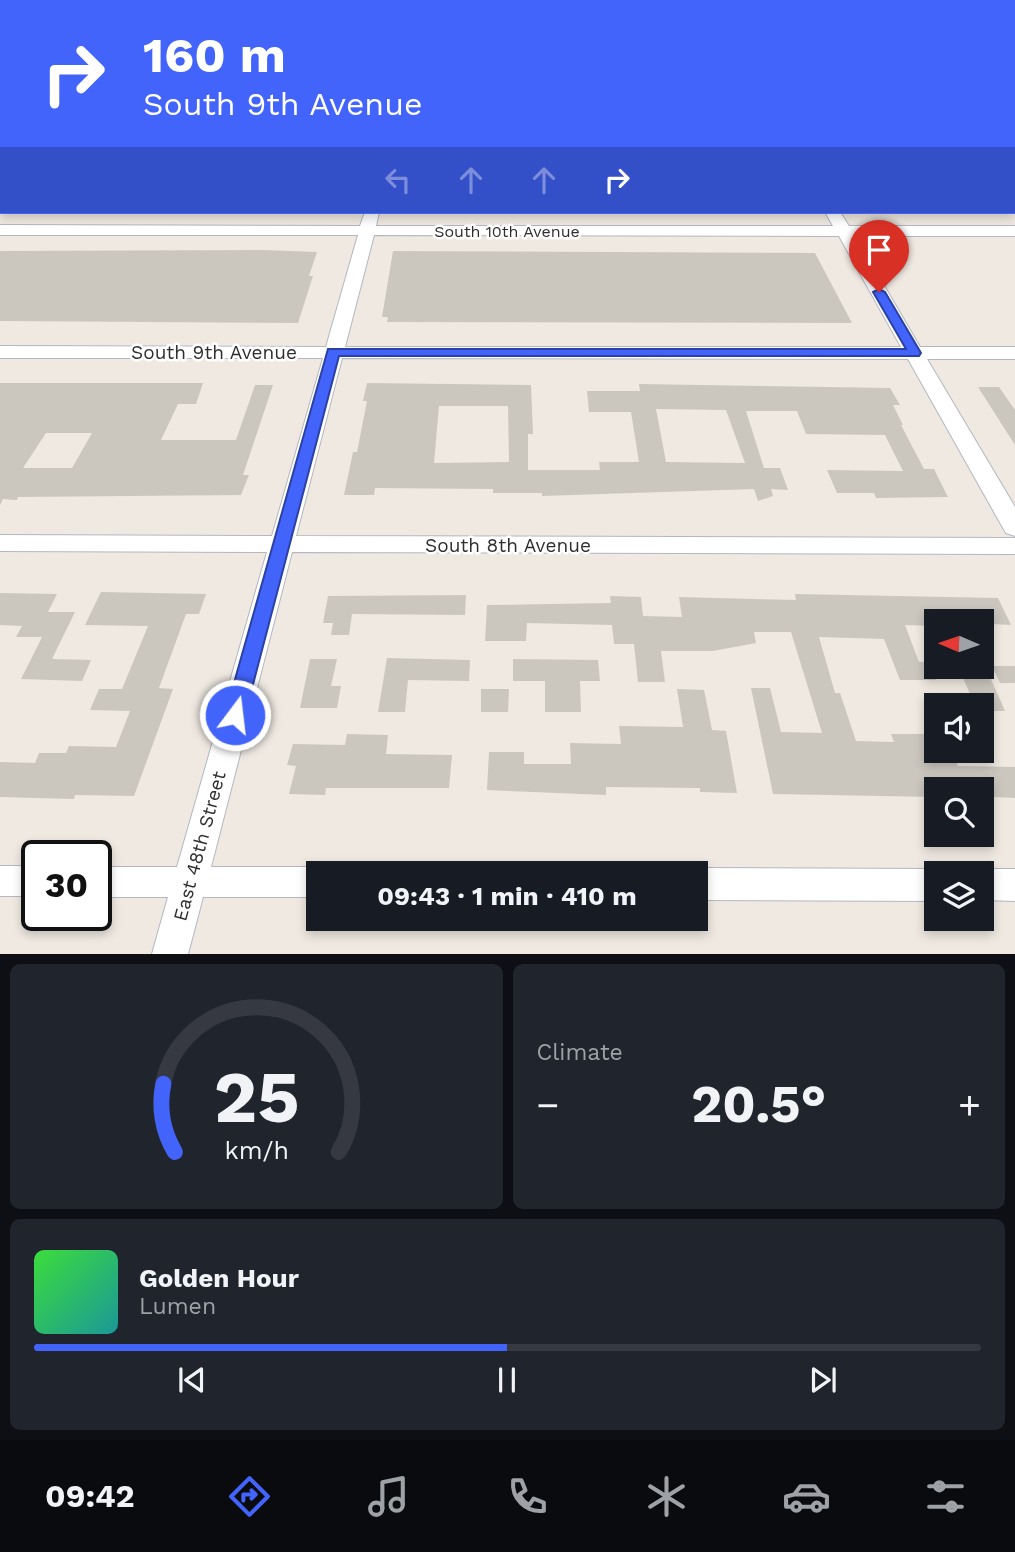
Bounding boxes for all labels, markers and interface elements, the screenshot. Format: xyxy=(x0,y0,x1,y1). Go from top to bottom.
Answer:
text: 160 m xyxy=(143,26,286,84)
icon: right xyxy=(28,28,119,119)
text: South 9th Avenue xyxy=(143,85,422,123)
icon: left xyxy=(379,161,417,199)
icon: ahead xyxy=(452,161,490,199)
icon: ahead xyxy=(525,161,563,199)
icon: right xyxy=(598,161,636,199)
pin xyxy=(849,220,909,292)
street label: South 10th Avenue xyxy=(434,222,580,241)
icon: arrive xyxy=(860,231,898,269)
street label: South 9th Avenue xyxy=(131,341,297,364)
street label: South 8th Avenue xyxy=(425,534,591,557)
north arrow xyxy=(924,609,994,679)
map controls xyxy=(924,609,994,931)
position arrow xyxy=(198,678,272,752)
button: sound xyxy=(924,693,994,763)
street label: East 48th Street xyxy=(168,769,231,924)
button: search xyxy=(924,777,994,847)
speed limit sign: 30 xyxy=(21,840,112,931)
button: layers xyxy=(924,861,994,931)
text: 09:43 · 1 min · 410 m xyxy=(377,881,637,911)
text: Climate xyxy=(537,1039,623,1066)
text: 25 xyxy=(213,1055,299,1141)
text: 20.5° xyxy=(691,1074,826,1135)
text: − xyxy=(537,1083,559,1127)
text: + xyxy=(958,1083,981,1127)
text: km/h xyxy=(224,1136,288,1165)
text: Golden Hour xyxy=(139,1263,299,1293)
text: Lumen xyxy=(139,1293,216,1320)
icon: previous xyxy=(173,1361,211,1399)
icon: pause xyxy=(488,1361,526,1399)
icon: next xyxy=(804,1361,842,1399)
icon: directions xyxy=(225,1472,274,1521)
icon: music xyxy=(364,1472,413,1521)
icon: phone xyxy=(503,1472,552,1521)
icon: climate xyxy=(642,1472,691,1521)
icon: car xyxy=(782,1472,831,1521)
icon: filters xyxy=(921,1472,970,1521)
text: 09:42 xyxy=(45,1477,134,1515)

